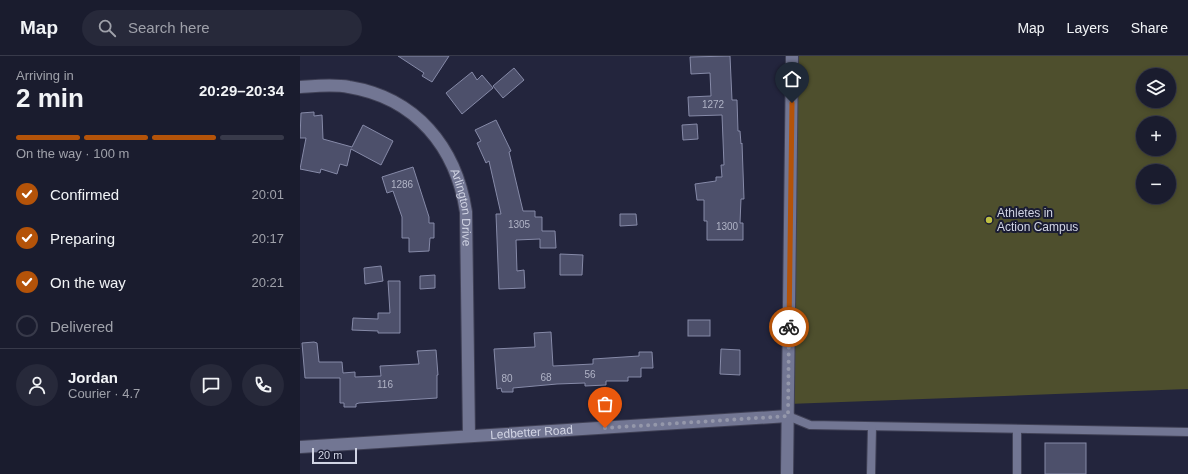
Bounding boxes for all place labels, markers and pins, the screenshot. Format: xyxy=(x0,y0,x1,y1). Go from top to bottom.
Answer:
pin xyxy=(775,62,809,103)
place label: Athletes in Action Campus xyxy=(997,206,1078,234)
marker: Athletes in Action Campus xyxy=(984,215,994,225)
pin xyxy=(588,387,622,428)

